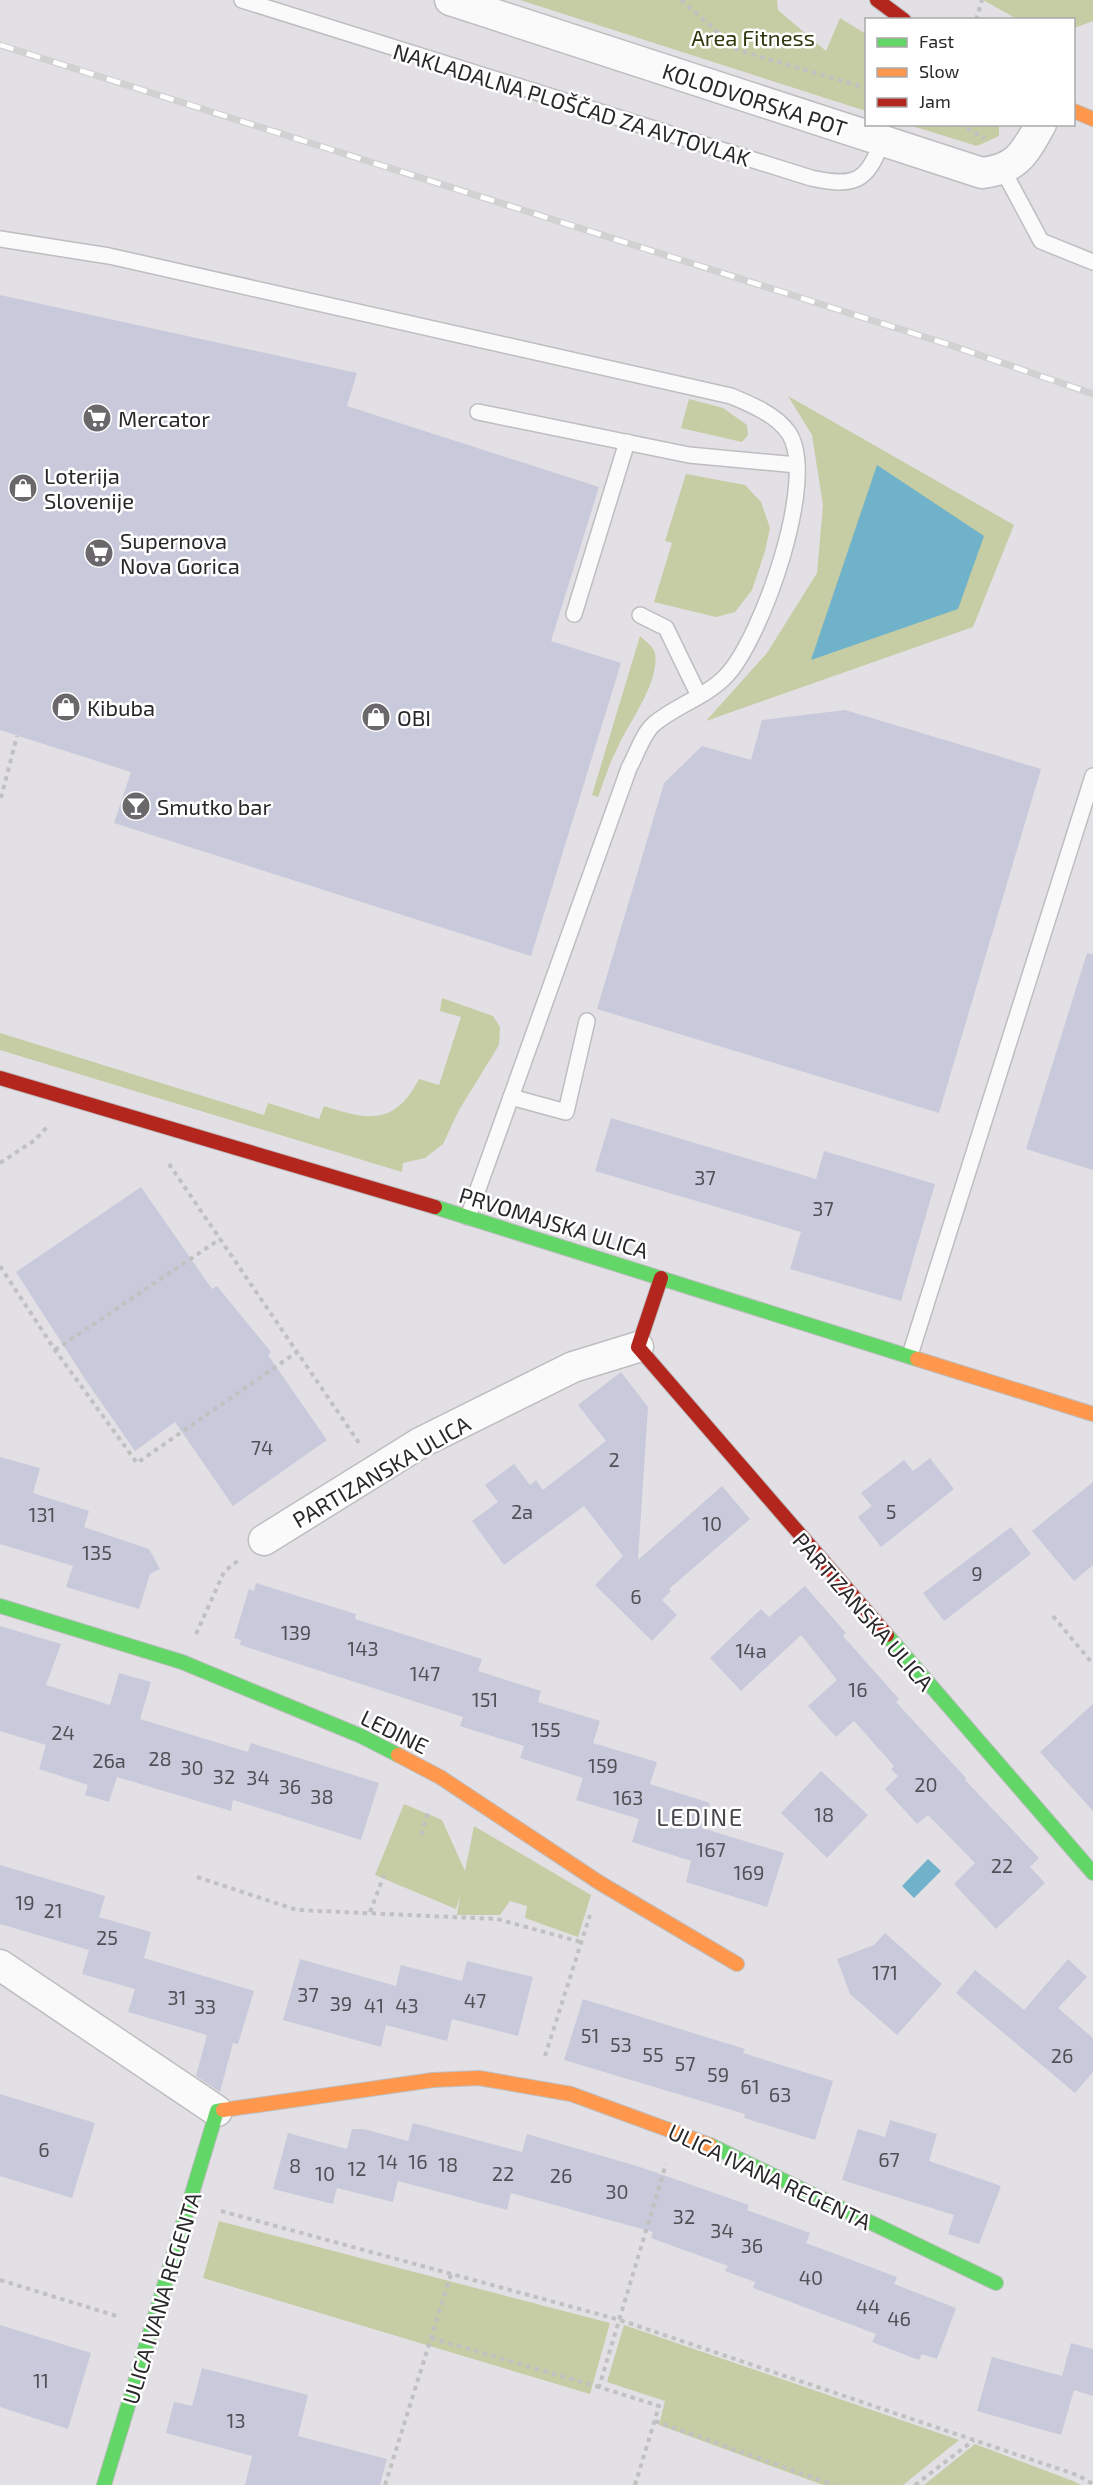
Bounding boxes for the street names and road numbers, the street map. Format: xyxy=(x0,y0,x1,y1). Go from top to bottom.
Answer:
street label: NAKLADALNA PLOŠČAD ZA AVTOVLAK xyxy=(390,37,754,171)
street label: KOLODVORSKA POT xyxy=(659,57,851,141)
street label: PRVOMAJSKA ULICA xyxy=(456,1181,652,1263)
street label: PARTIZANSKA ULICA xyxy=(288,1409,475,1532)
street label: PARTIZANSKA ULICA xyxy=(788,1527,940,1696)
street label: LEDINE xyxy=(357,1704,433,1758)
street label: ULICA IVANA REGENTA xyxy=(665,2118,876,2235)
street label: ULICA IVANA REGENTA xyxy=(116,2188,206,2407)

